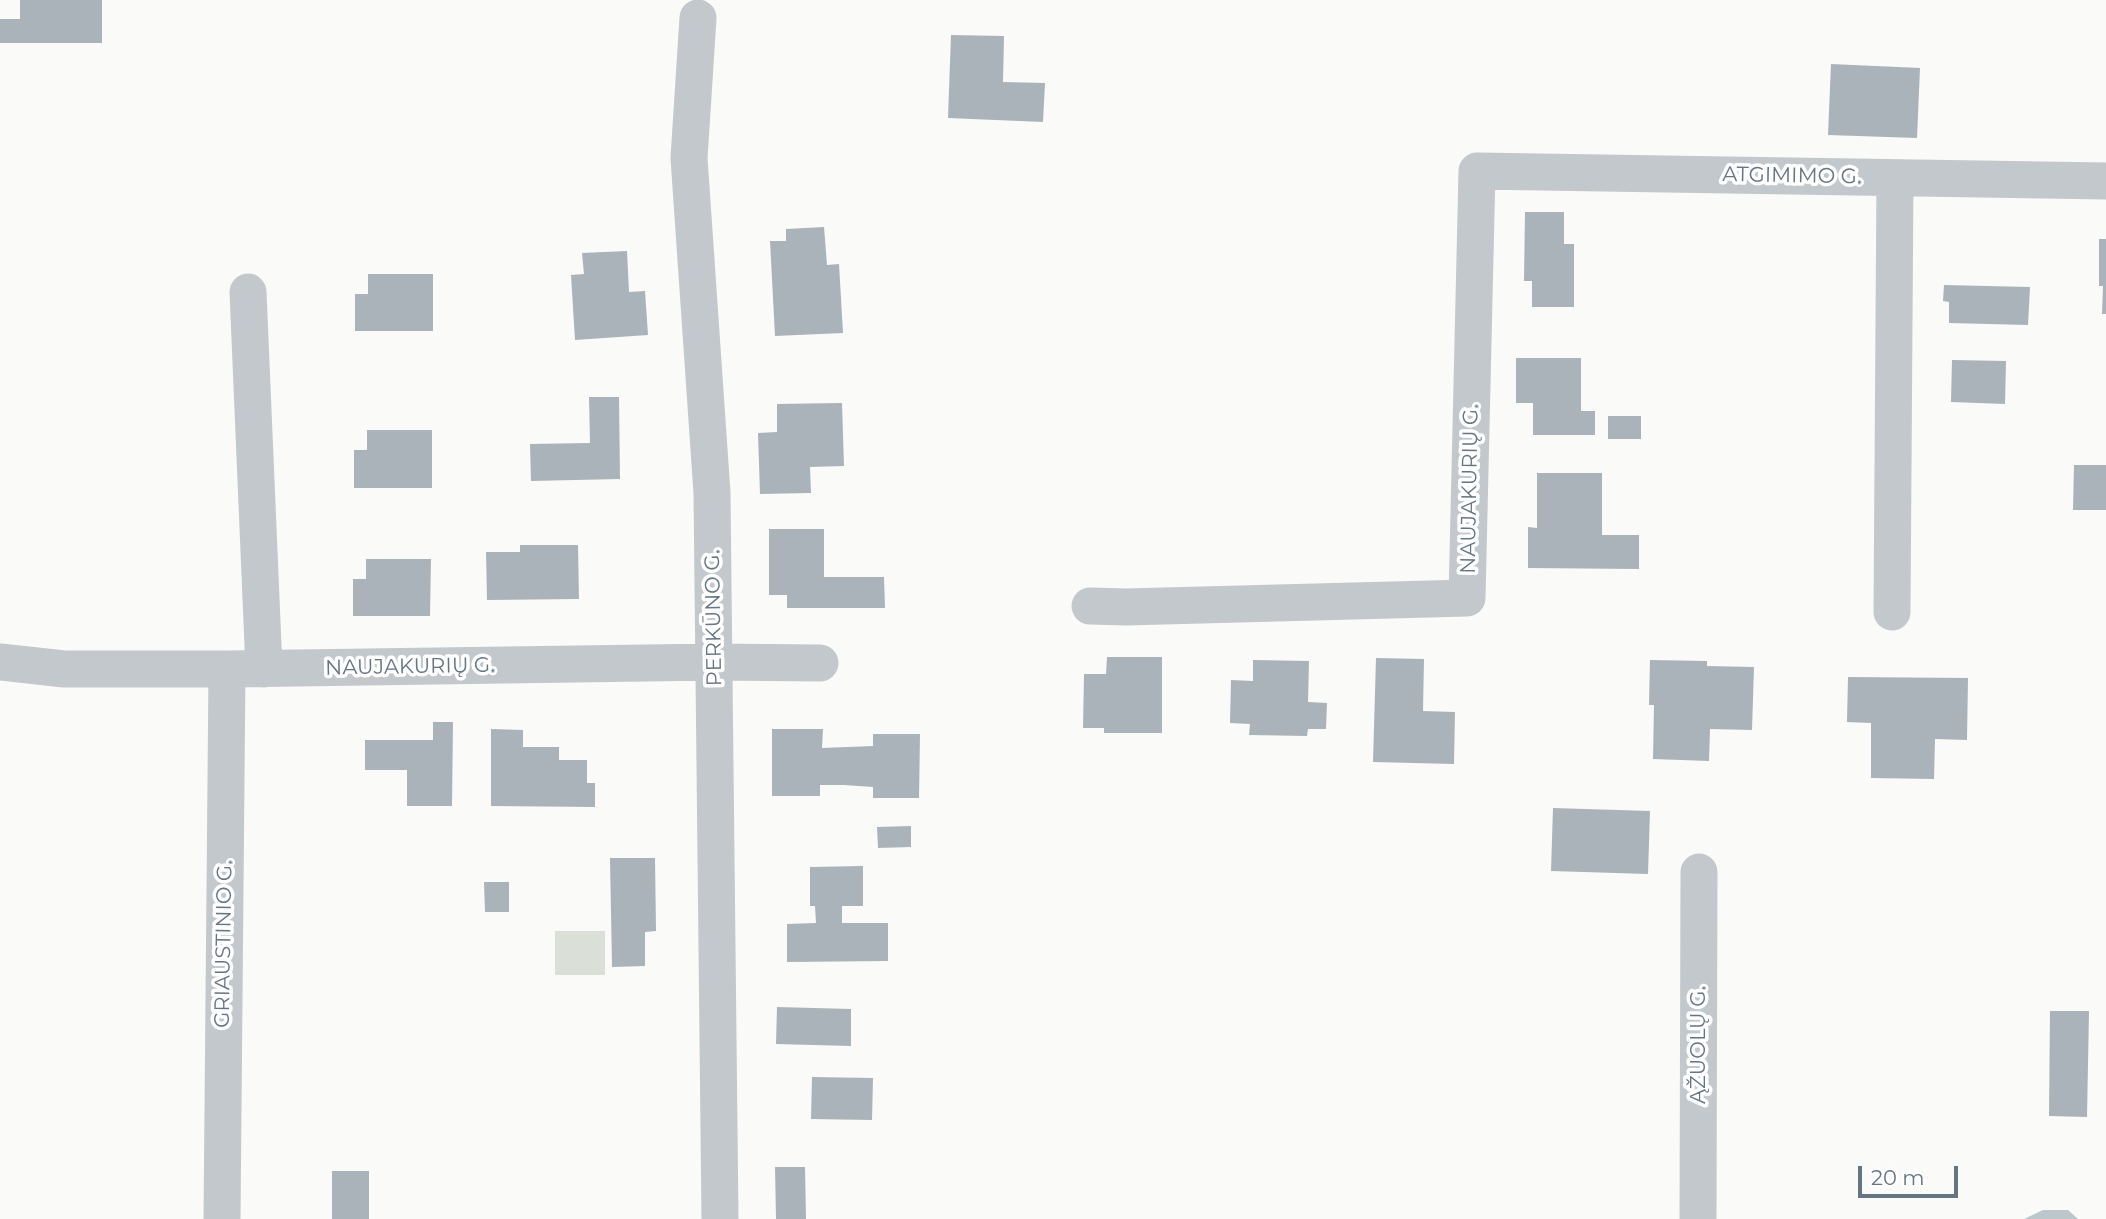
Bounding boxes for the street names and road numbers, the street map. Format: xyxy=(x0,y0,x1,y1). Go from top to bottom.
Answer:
street label: ATGIMIMO G. xyxy=(1722,162,1862,190)
street label: NAUJAKURIŲ G. xyxy=(1456,404,1484,574)
street label: PERKŪNO G. xyxy=(700,550,728,686)
street label: NAUJAKURIŲ G. xyxy=(325,653,495,681)
street label: GRIAUSTINIO G. xyxy=(210,860,238,1028)
street label: ĄŽUOLŲ G. xyxy=(1686,986,1712,1104)

